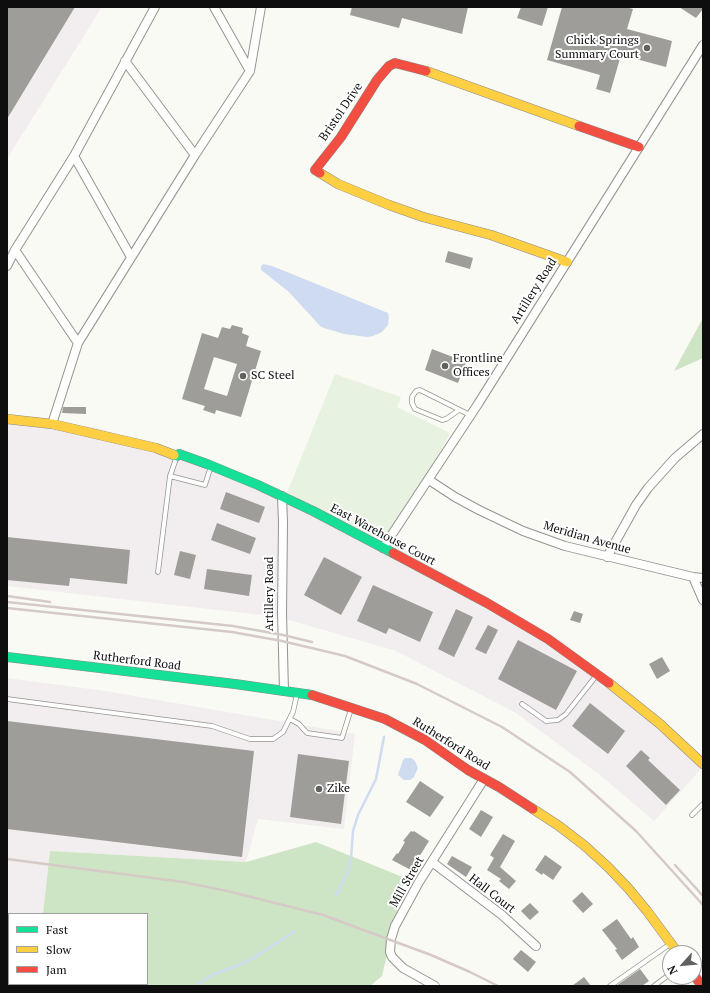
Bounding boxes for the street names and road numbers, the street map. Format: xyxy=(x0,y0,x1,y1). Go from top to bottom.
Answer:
street label: Bristol Drive xyxy=(316,80,366,144)
street label: Artillery Road xyxy=(508,256,560,326)
street label: East Warehouse Court xyxy=(328,501,438,569)
street label: Meridian Avenue xyxy=(542,519,632,557)
street label: Artillery Road xyxy=(263,557,277,631)
street label: Rutherford Road xyxy=(92,648,182,674)
street label: Rutherford Road xyxy=(410,715,492,773)
street label: Mill Street xyxy=(387,854,427,910)
street label: Hall Court xyxy=(466,871,518,917)

